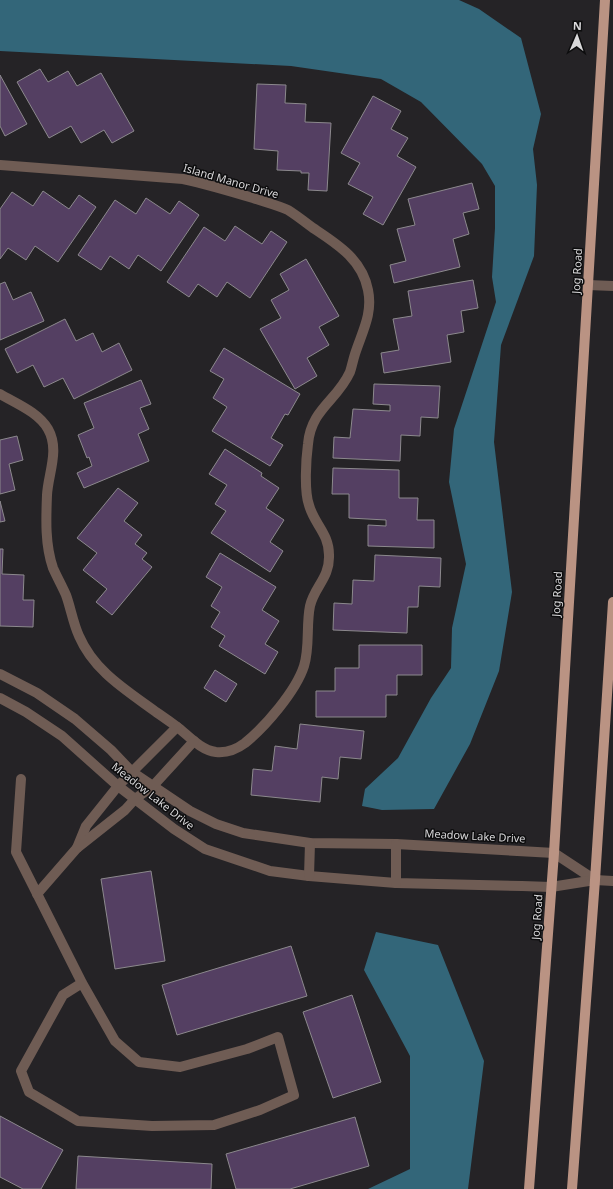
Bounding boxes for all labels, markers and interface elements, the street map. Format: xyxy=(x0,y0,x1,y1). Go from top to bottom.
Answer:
north arrow xyxy=(557,16,597,56)
text: N xyxy=(573,18,582,33)
street label: Island Manor Drive xyxy=(182,160,281,201)
street label: Jog Road xyxy=(568,248,585,295)
street label: Jog Road xyxy=(548,571,565,618)
street label: Meadow Lake Drive xyxy=(109,759,198,833)
street label: Meadow Lake Drive xyxy=(424,825,526,846)
street label: Jog Road xyxy=(527,894,546,941)

